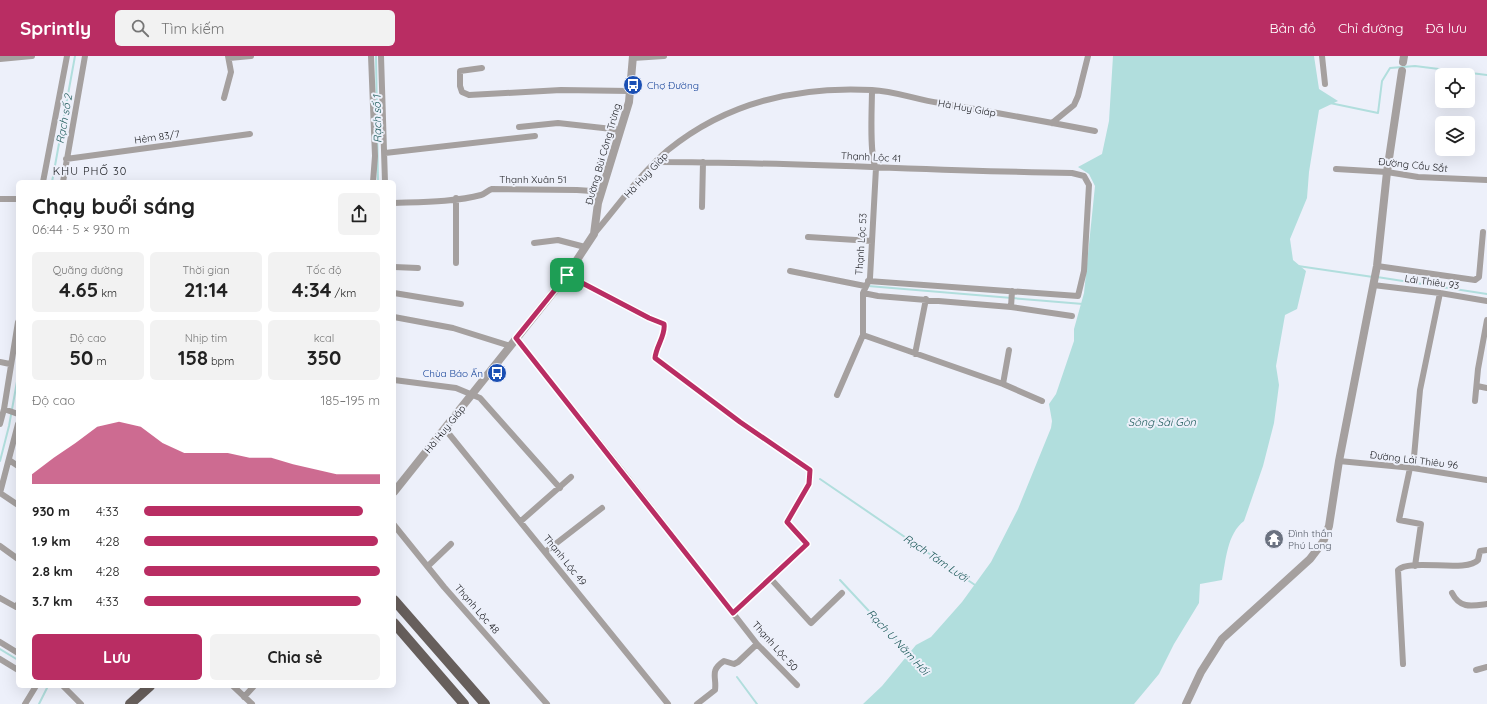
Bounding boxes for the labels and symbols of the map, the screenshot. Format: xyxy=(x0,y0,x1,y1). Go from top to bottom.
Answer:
bus stop icon: Chợ Đường xyxy=(622,74,644,96)
place label: Chợ Đường xyxy=(647,79,699,92)
water label: Rạch số 2 xyxy=(53,92,75,145)
water label: Rạch số 1 xyxy=(370,94,384,143)
street label: Hà Huy Giáp xyxy=(937,97,997,119)
street label: Đường Bùi Công Trừng xyxy=(582,102,624,206)
street label: Hẻm 83/7 xyxy=(133,127,181,147)
street label: Hà Huy Giáp xyxy=(621,149,671,201)
street label: Thạnh Lộc 41 xyxy=(841,149,901,165)
street label: Đường Cầu Sắt xyxy=(1378,155,1449,175)
district label: KHU PHỐ 30 xyxy=(53,164,127,178)
street label: Thạnh Xuân 51 xyxy=(499,173,567,186)
street label: Thạnh Lộc 53 xyxy=(852,213,870,275)
pin xyxy=(550,258,584,292)
street label: Lái Thiêu 93 xyxy=(1404,272,1460,292)
bus stop icon: Chùa Báo Ấn xyxy=(486,362,508,384)
place label: Chùa Báo Ấn xyxy=(423,367,483,380)
street label: Hà Huy Giáp xyxy=(422,402,468,456)
water label: Sông Sài Gòn xyxy=(1128,415,1197,429)
street label: Đường Lái Thiêu 96 xyxy=(1369,448,1459,472)
place label: Đình thần Phú Long xyxy=(1288,527,1332,552)
temple icon: Đình thần Phú Long xyxy=(1263,528,1285,550)
water label: Rạch Tám Lưới xyxy=(901,531,973,586)
street label: Thạnh Lộc 49 xyxy=(540,532,590,588)
street label: Thạnh Lộc 48 xyxy=(452,581,502,637)
water label: Rạch U Năm Hối xyxy=(864,606,933,679)
street label: Thạnh Lộc 50 xyxy=(749,618,801,674)

